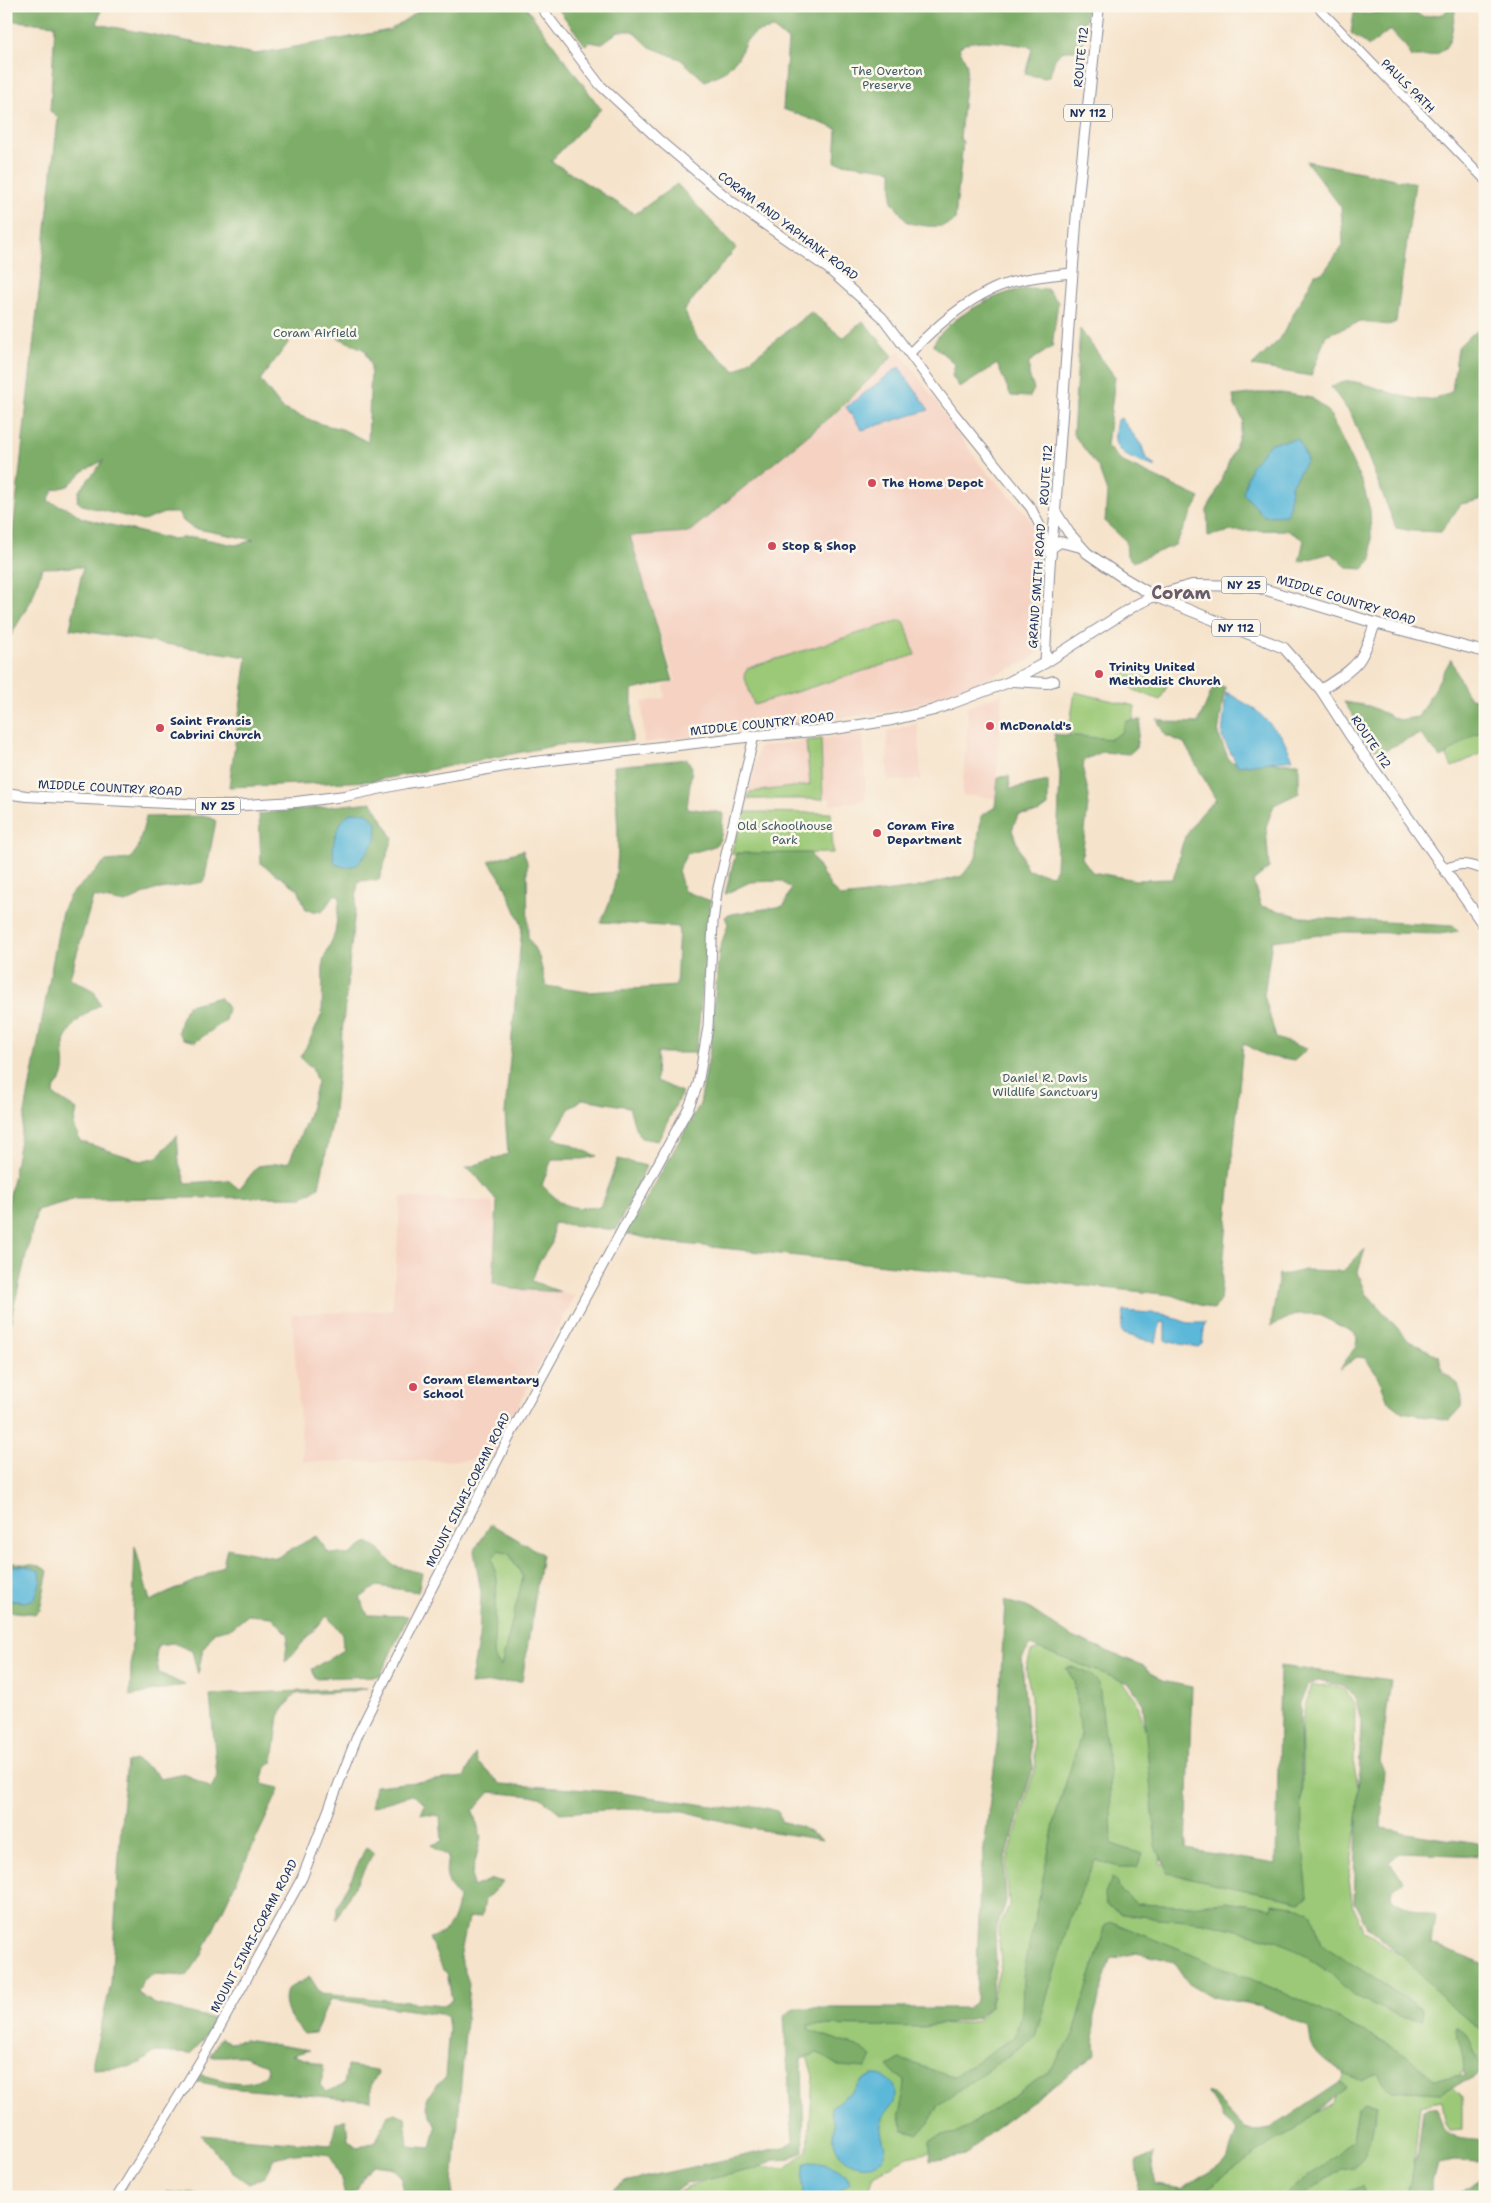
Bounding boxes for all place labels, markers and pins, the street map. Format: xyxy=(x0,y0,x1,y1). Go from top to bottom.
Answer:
place label: The Home Depot xyxy=(882,475,984,491)
marker: The Home Depot xyxy=(866,477,878,489)
place label: Stop & Shop xyxy=(782,538,856,554)
marker: Stop & Shop xyxy=(766,540,778,552)
place label: Trinity United Methodist Church xyxy=(1109,659,1221,689)
marker: Trinity United Methodist Church xyxy=(1093,668,1105,680)
place label: Saint Francis Cabrini Church xyxy=(170,713,261,743)
place label: McDonald's xyxy=(1000,718,1072,734)
marker: McDonald's xyxy=(984,720,996,732)
marker: Saint Francis Cabrini Church xyxy=(154,722,166,734)
place label: Coram Fire Department xyxy=(887,818,962,848)
marker: Coram Fire Department xyxy=(871,827,883,839)
place label: Coram Elementary School xyxy=(423,1372,539,1402)
marker: Coram Elementary School xyxy=(407,1381,419,1393)

